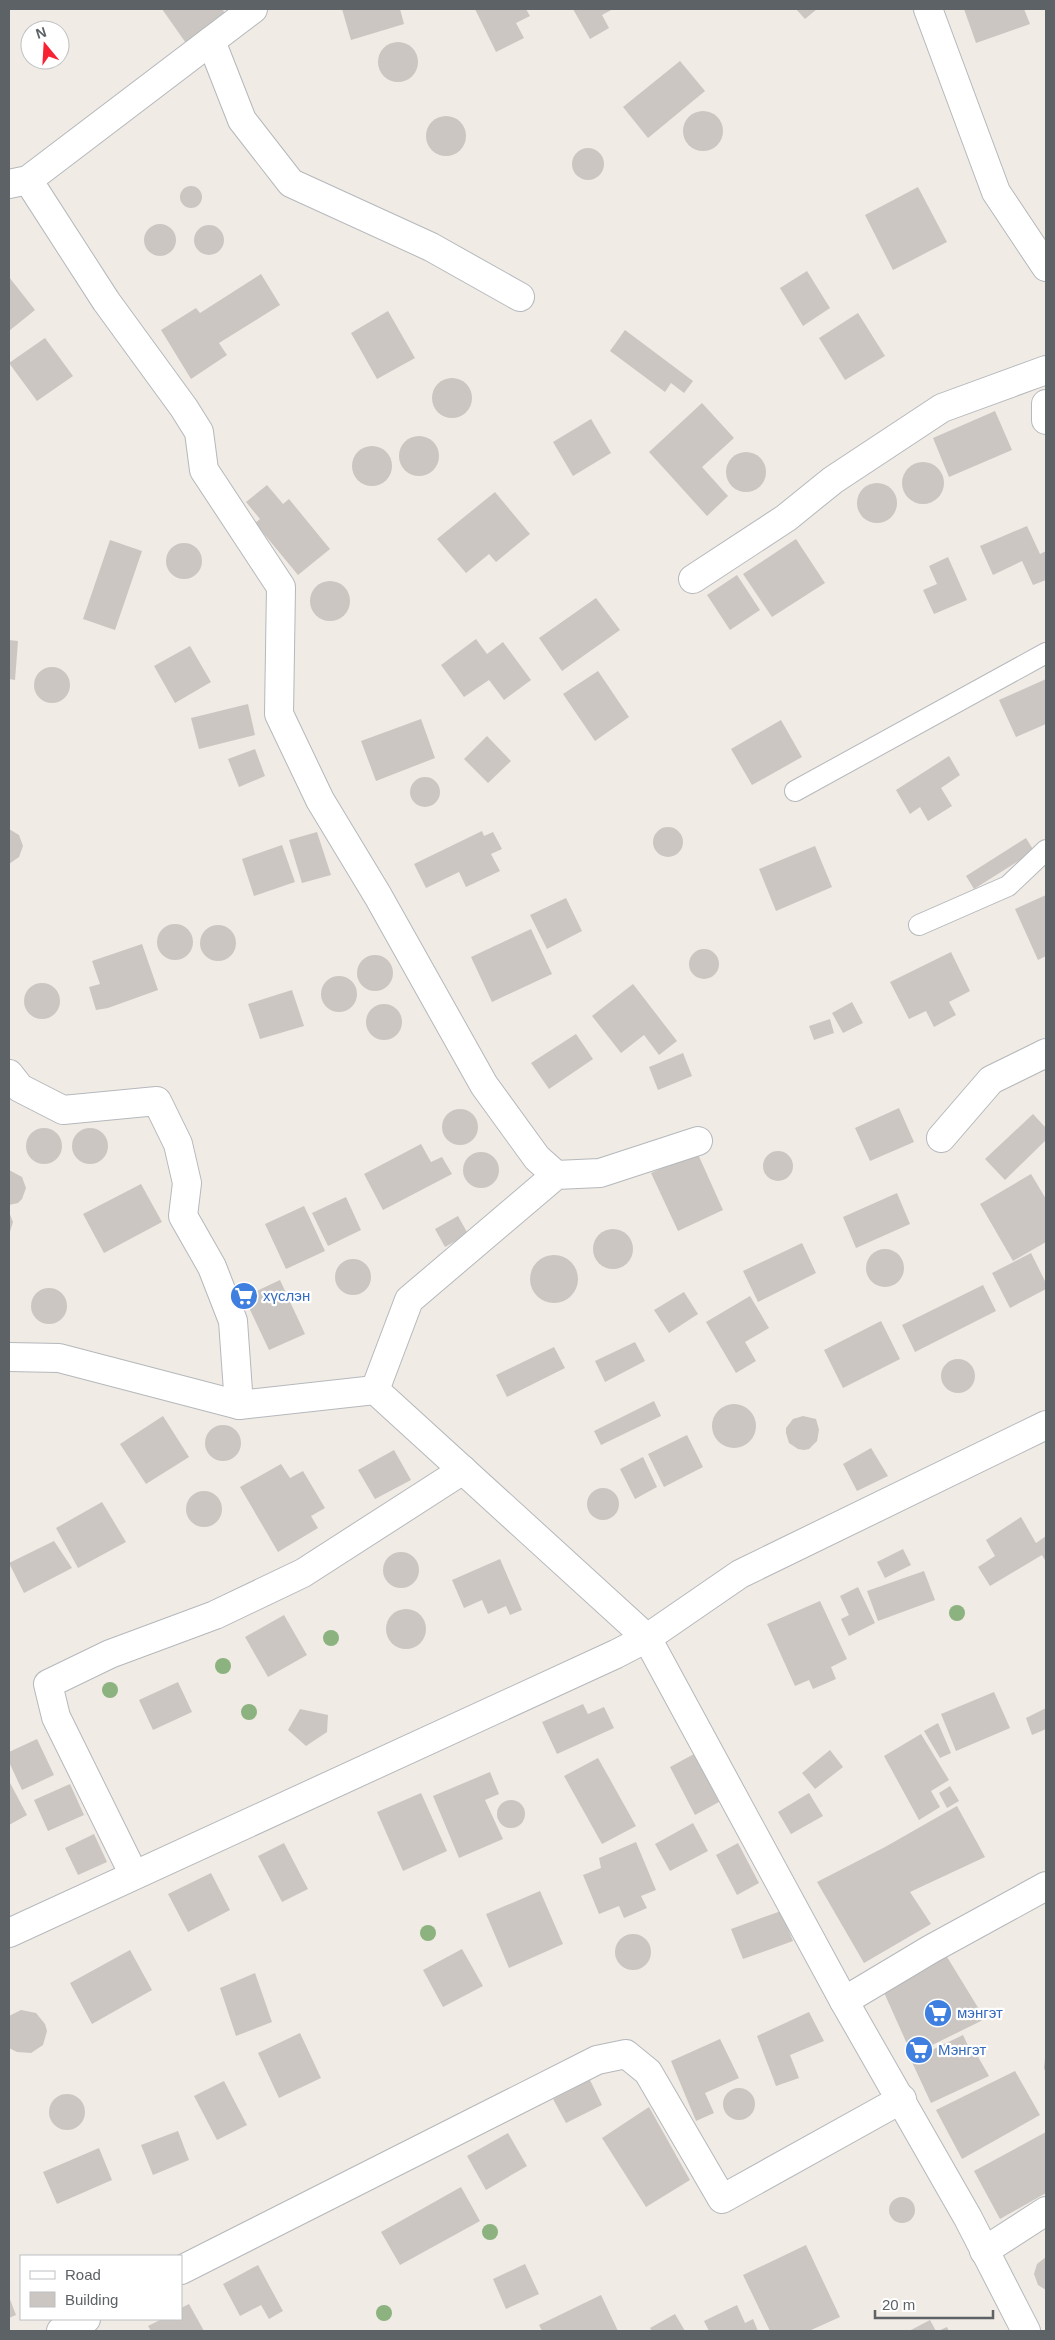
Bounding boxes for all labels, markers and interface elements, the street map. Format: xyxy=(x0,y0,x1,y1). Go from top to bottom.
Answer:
north arrow xyxy=(20,20,70,70)
text: N xyxy=(34,23,48,42)
supermarket icon: хүслэн xyxy=(229,1281,259,1311)
place label: хүслэн xyxy=(263,1287,310,1304)
supermarket icon: мэнгэт xyxy=(923,1998,953,2028)
place label: мэнгэт xyxy=(957,2004,1003,2021)
supermarket icon: Мэнгэт xyxy=(904,2035,934,2065)
place label: Мэнгэт xyxy=(938,2041,986,2058)
legend xyxy=(20,2255,182,2320)
text: Road xyxy=(65,2266,101,2283)
scale bar xyxy=(875,2288,992,2320)
text: Building xyxy=(65,2291,118,2308)
text: 20 m xyxy=(882,2296,915,2313)

